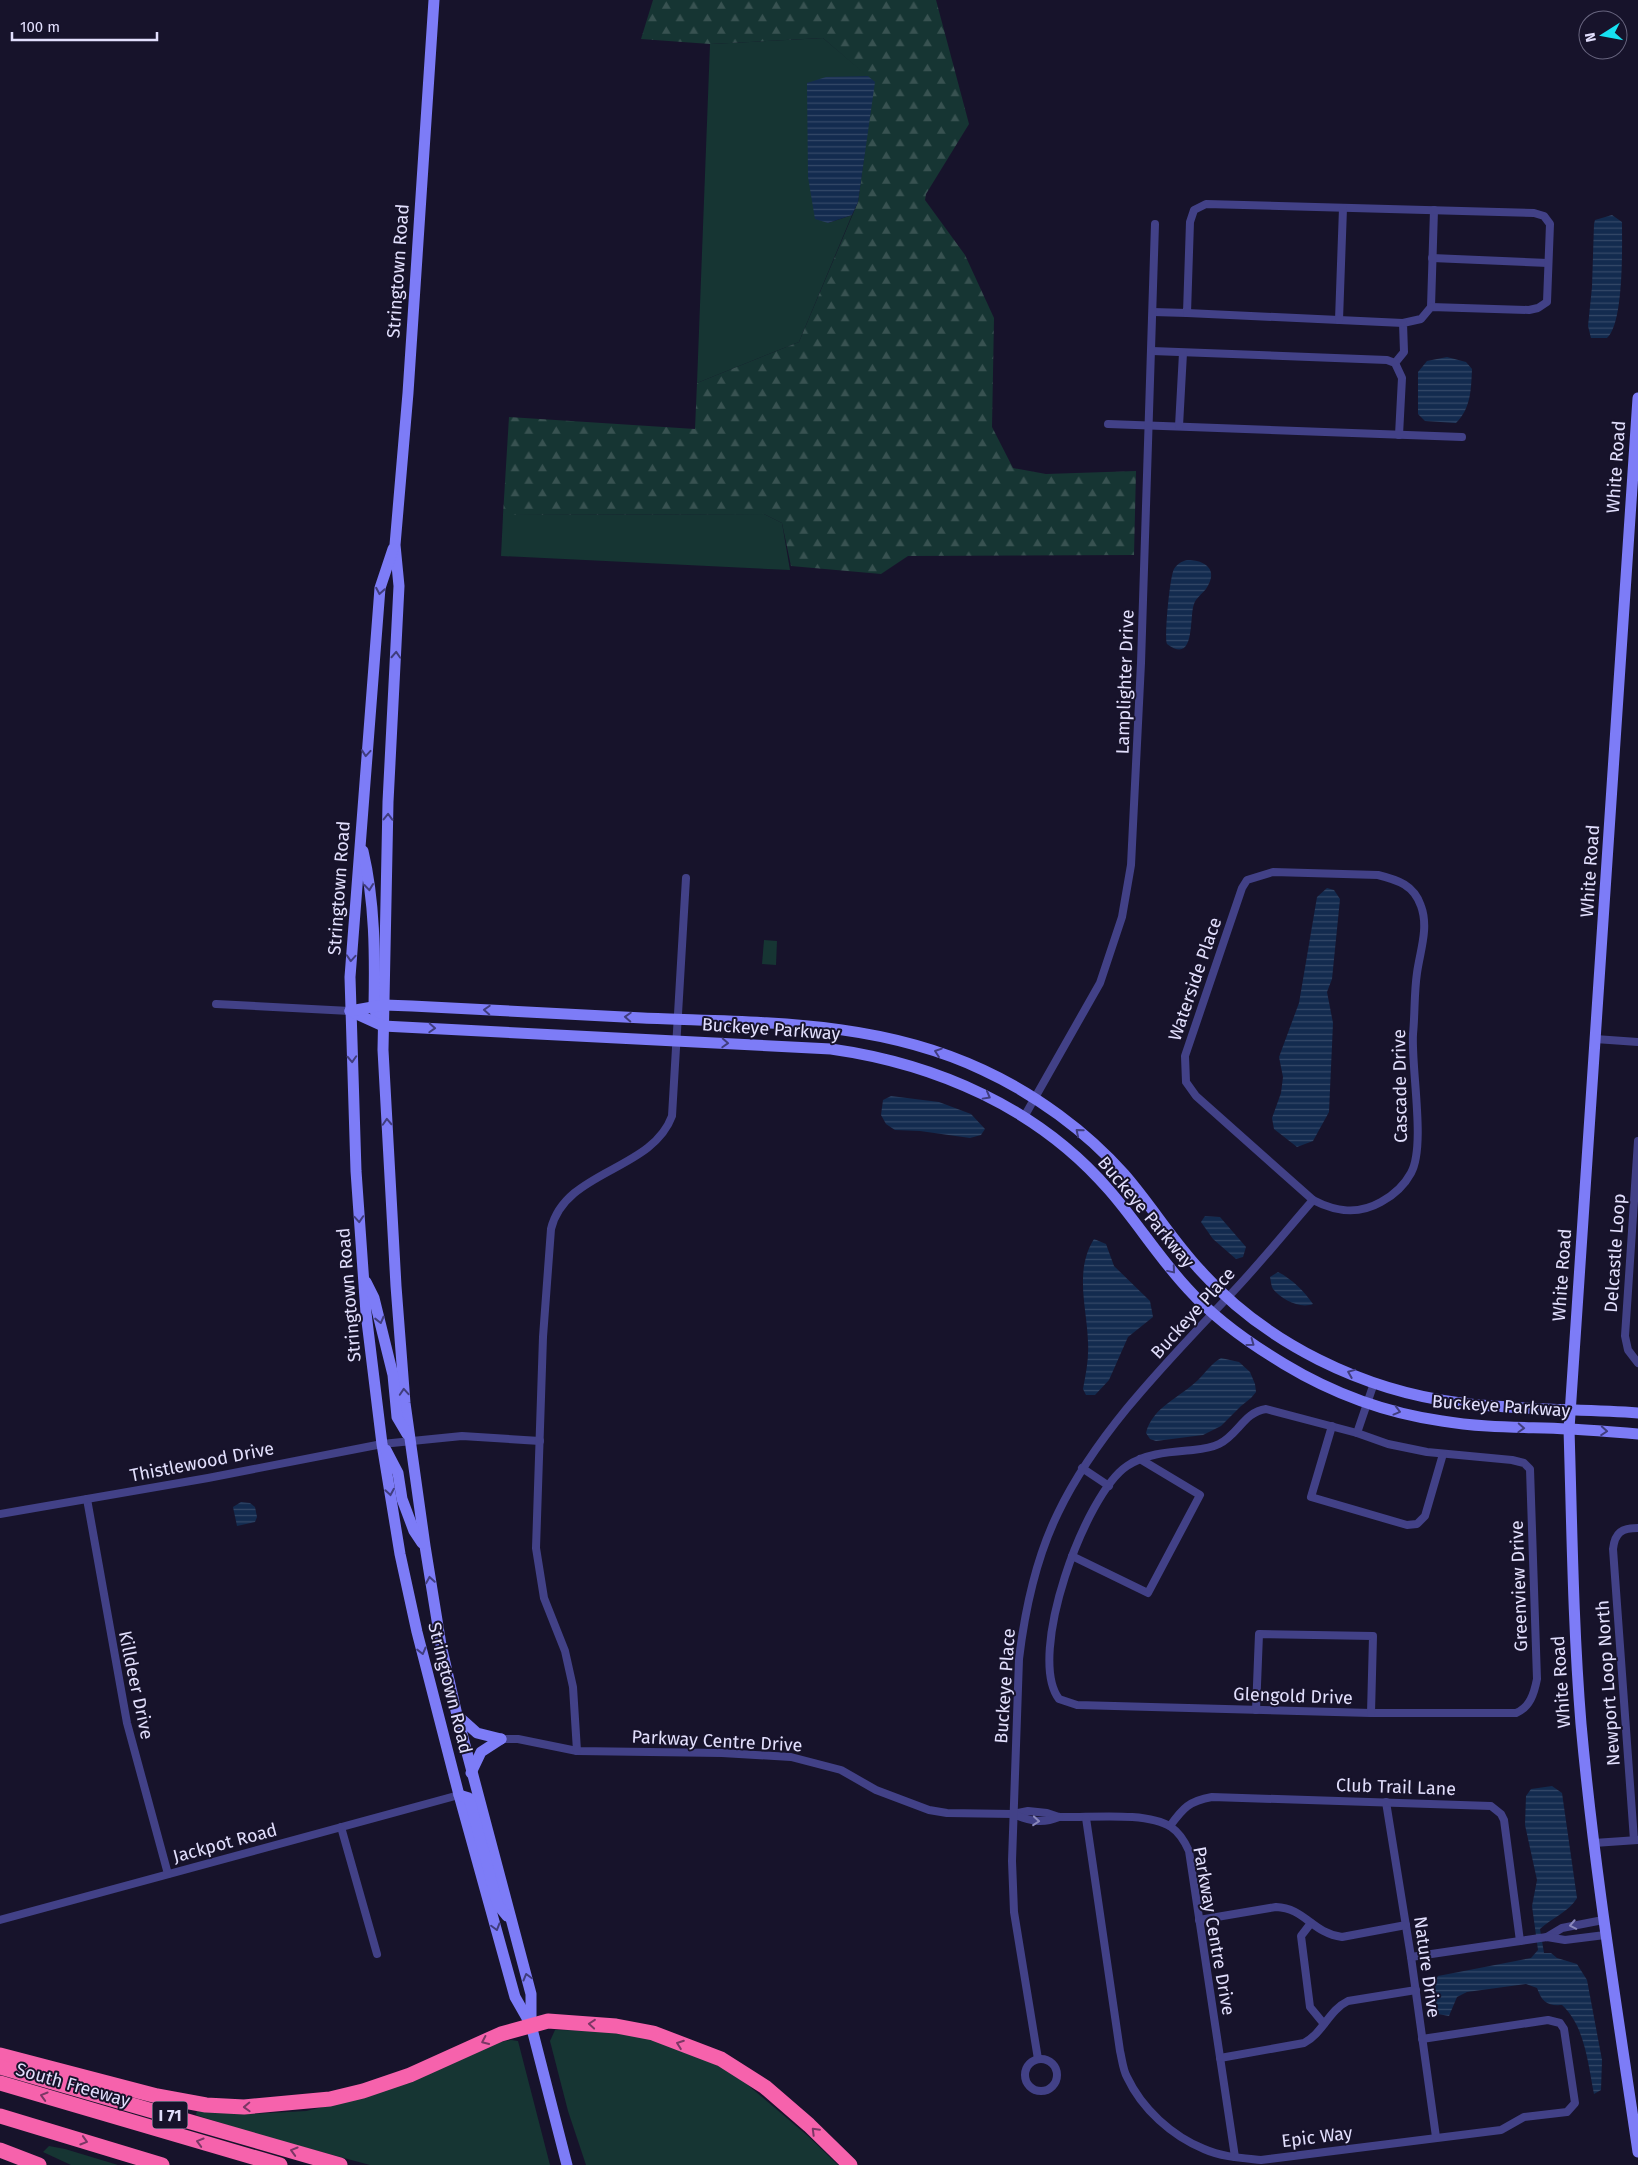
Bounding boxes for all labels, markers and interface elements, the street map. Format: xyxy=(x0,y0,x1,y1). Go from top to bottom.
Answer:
scale bar xyxy=(12,10,158,42)
north arrow xyxy=(1578,10,1628,60)
text: 100 m xyxy=(20,18,60,36)
text: N xyxy=(1581,31,1600,44)
street label: Stringtown Road xyxy=(382,203,414,339)
street label: White Road xyxy=(1602,420,1630,514)
one-way arrow xyxy=(376,587,386,596)
street label: Lamplighter Drive xyxy=(1111,609,1139,755)
one-way arrow xyxy=(390,650,401,658)
one-way arrow xyxy=(361,749,372,757)
one-way arrow xyxy=(383,813,393,820)
street label: Stringtown Road xyxy=(323,820,355,956)
street label: White Road xyxy=(1576,824,1604,918)
one-way arrow xyxy=(363,883,374,891)
street label: Waterside Place xyxy=(1164,914,1226,1044)
one-way arrow xyxy=(346,954,357,962)
one-way arrow xyxy=(482,1004,490,1015)
one-way arrow xyxy=(624,1012,632,1023)
street label: Buckeye Parkway xyxy=(701,1013,841,1045)
one-way arrow xyxy=(428,1023,436,1034)
street label: Cascade Drive xyxy=(1388,1029,1412,1143)
one-way arrow xyxy=(721,1037,729,1048)
one-way arrow xyxy=(935,1047,943,1057)
one-way arrow xyxy=(346,1056,357,1064)
one-way arrow xyxy=(982,1090,991,1100)
one-way arrow xyxy=(381,1118,392,1126)
one-way arrow xyxy=(1075,1128,1084,1137)
street label: Buckeye Parkway xyxy=(1093,1152,1199,1272)
street label: Delcastle Loop xyxy=(1600,1193,1630,1313)
one-way arrow xyxy=(354,1216,365,1224)
street label: Stringtown Road xyxy=(332,1227,366,1363)
street label: White Road xyxy=(1548,1228,1576,1322)
street label: Buckeye Place xyxy=(1146,1263,1240,1363)
one-way arrow xyxy=(1166,1265,1175,1274)
one-way arrow xyxy=(374,1316,384,1324)
one-way arrow xyxy=(1245,1337,1254,1345)
one-way arrow xyxy=(1347,1369,1356,1380)
one-way arrow xyxy=(399,1387,410,1395)
street label: Buckeye Parkway xyxy=(1431,1390,1571,1422)
one-way arrow xyxy=(1392,1406,1400,1416)
one-way arrow xyxy=(1517,1422,1525,1433)
one-way arrow xyxy=(1600,1426,1608,1437)
street label: Thistlewood Drive xyxy=(128,1437,276,1487)
one-way arrow xyxy=(384,1488,395,1496)
street label: Greenview Drive xyxy=(1506,1520,1532,1652)
one-way arrow xyxy=(425,1575,436,1583)
street label: Newport Loop North xyxy=(1591,1599,1625,1767)
street label: Stringtown Road xyxy=(423,1620,477,1756)
street label: Buckeye Place xyxy=(990,1628,1020,1744)
street label: Killdeer Drive xyxy=(114,1629,158,1741)
street label: White Road xyxy=(1547,1635,1575,1729)
one-way arrow xyxy=(416,1646,427,1655)
street label: Glengold Drive xyxy=(1233,1683,1353,1709)
street label: Parkway Centre Drive xyxy=(631,1726,803,1756)
street label: Club Trail Lane xyxy=(1336,1774,1456,1800)
one-way arrow xyxy=(1032,1815,1040,1826)
street label: Jackpot Road xyxy=(170,1819,280,1867)
street label: Parkway Centre Drive xyxy=(1188,1845,1240,2017)
street label: Nature Drive xyxy=(1409,1915,1445,2019)
one-way arrow xyxy=(1569,1920,1578,1930)
one-way arrow xyxy=(490,1923,500,1931)
one-way arrow xyxy=(522,1973,532,1982)
one-way arrow xyxy=(588,2018,596,2029)
one-way arrow xyxy=(482,2035,491,2045)
one-way arrow xyxy=(676,2040,685,2050)
street label: South Freeway xyxy=(13,2058,133,2112)
one-way arrow xyxy=(39,2091,48,2102)
one-way arrow xyxy=(242,2101,250,2112)
road number: I 71 xyxy=(152,2102,188,2128)
street label: Epic Way xyxy=(1280,2122,1354,2152)
one-way arrow xyxy=(812,2128,821,2137)
one-way arrow xyxy=(79,2136,88,2146)
one-way arrow xyxy=(196,2137,204,2147)
one-way arrow xyxy=(290,2147,298,2157)

